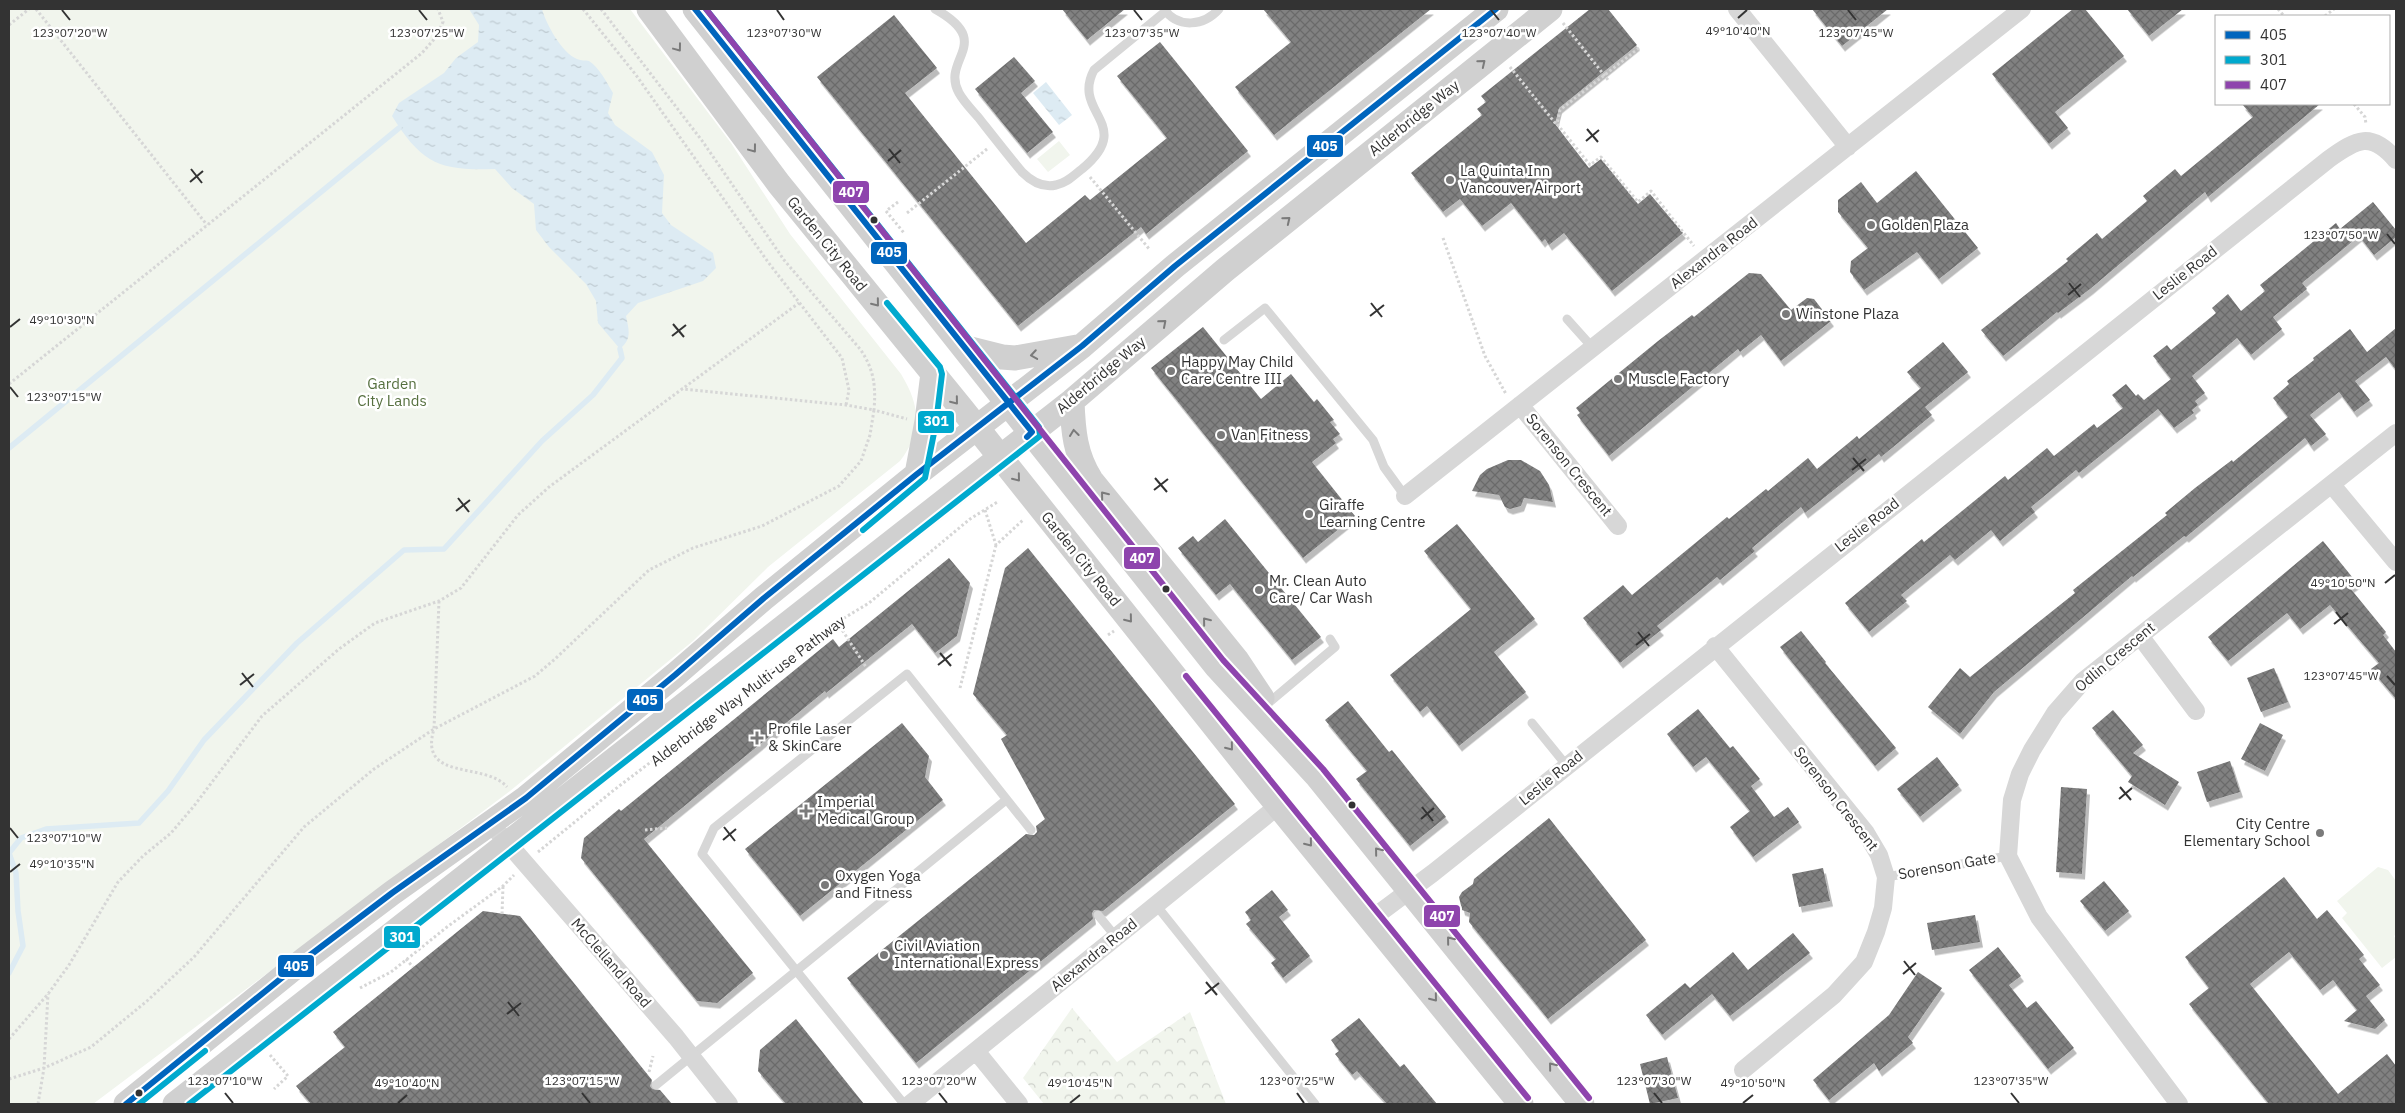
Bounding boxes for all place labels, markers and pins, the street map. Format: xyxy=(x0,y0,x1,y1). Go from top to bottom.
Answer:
place label: La Quinta Inn Vancouver Airport xyxy=(1460,161,1581,197)
marker: La Quinta Inn Vancouver Airport xyxy=(1444,174,1456,186)
unlabelled marker xyxy=(869,215,879,225)
place label: Golden Plaza xyxy=(1881,215,1969,234)
marker: Golden Plaza xyxy=(1865,219,1877,231)
place label: Winstone Plaza xyxy=(1796,304,1899,323)
marker: Winstone Plaza xyxy=(1780,308,1792,320)
place label: Happy May Child Care Centre III xyxy=(1181,352,1293,388)
marker: Happy May Child Care Centre III xyxy=(1165,365,1177,377)
place label: Muscle Factory xyxy=(1628,369,1730,388)
marker: Muscle Factory xyxy=(1612,373,1624,385)
place label: Van Fitness xyxy=(1231,425,1308,444)
marker: Van Fitness xyxy=(1215,429,1227,441)
place label: Giraffe Learning Centre xyxy=(1319,495,1425,531)
marker: Giraffe Learning Centre xyxy=(1303,508,1315,520)
place label: Mr. Clean Auto Care/ Car Wash xyxy=(1269,571,1373,607)
unlabelled marker xyxy=(1161,584,1171,594)
marker: Mr. Clean Auto Care/ Car Wash xyxy=(1253,584,1265,596)
place label: Profile Laser & SkinCare xyxy=(768,719,852,755)
marker: Profile Laser & SkinCare xyxy=(750,731,764,745)
place label: Imperial Medical Group xyxy=(817,792,915,828)
unlabelled marker xyxy=(1347,800,1357,810)
marker: Imperial Medical Group xyxy=(799,804,813,818)
place label: City Centre Elementary School xyxy=(2183,814,2310,850)
marker: City Centre Elementary School xyxy=(2314,827,2326,839)
place label: Oxygen Yoga and Fitness xyxy=(835,866,921,902)
marker: Oxygen Yoga and Fitness xyxy=(819,879,831,891)
place label: Civil Aviation International Express xyxy=(894,936,1039,972)
marker: Civil Aviation International Express xyxy=(878,949,890,961)
unlabelled marker xyxy=(134,1088,144,1098)

